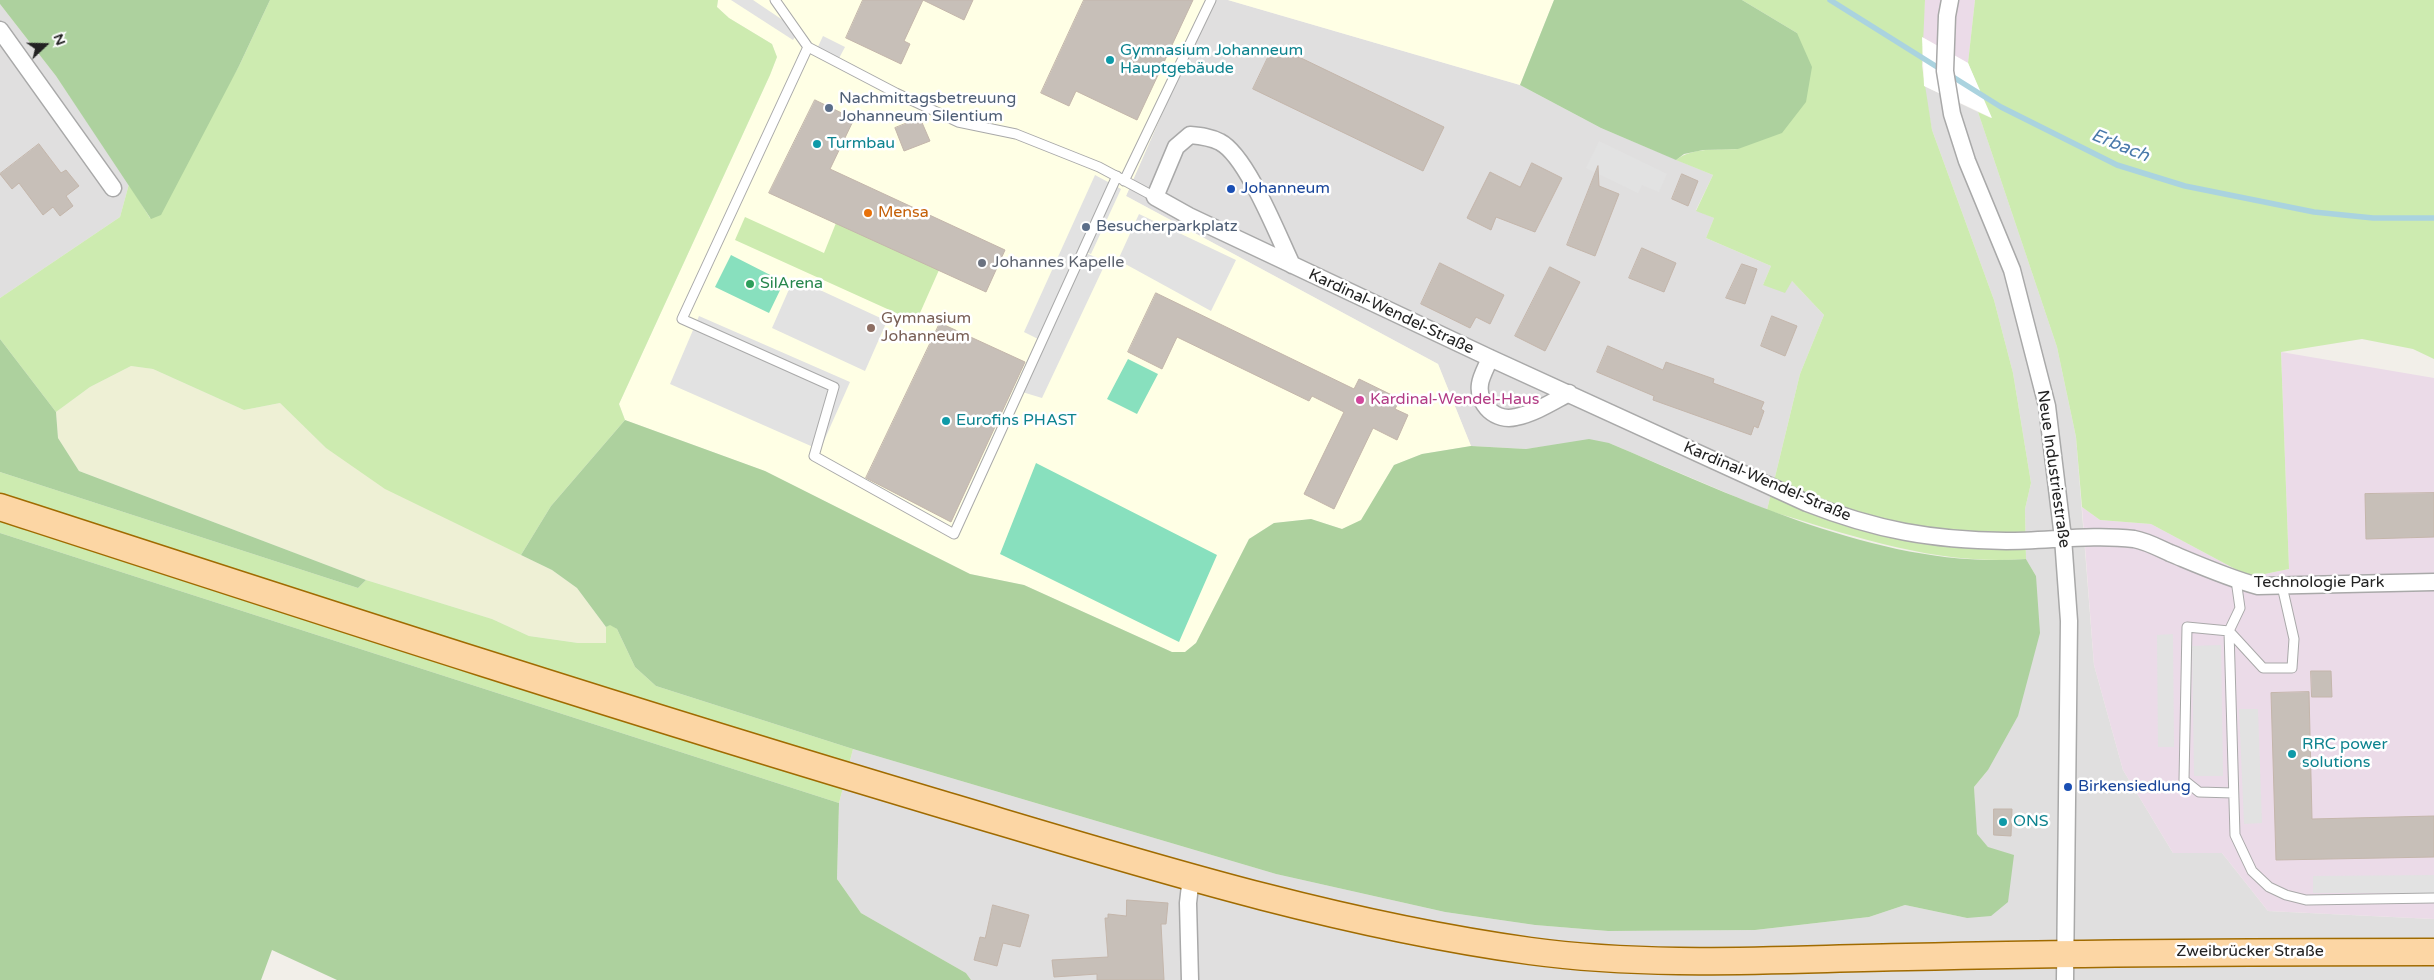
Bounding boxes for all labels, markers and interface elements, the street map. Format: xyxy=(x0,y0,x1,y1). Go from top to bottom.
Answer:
north arrow xyxy=(20,20,70,70)
text: N xyxy=(50,31,69,48)
place label: Gymnasium Johanneum Hauptgebäude xyxy=(1120,41,1303,79)
marker: Gymnasium Johanneum Hauptgebäude xyxy=(1104,54,1116,66)
place label: Nachmittagsbetreuung Johanneum Silentium xyxy=(839,89,1016,127)
marker: Nachmittagsbetreuung Johanneum Silentium xyxy=(823,102,835,114)
water label: Erbach xyxy=(2088,125,2152,167)
place label: Turmbau xyxy=(827,134,895,154)
marker: Turmbau xyxy=(811,138,823,150)
place label: Johanneum xyxy=(1241,179,1330,199)
marker: Johanneum xyxy=(1225,183,1237,195)
place label: Mensa xyxy=(878,203,929,223)
marker: Mensa xyxy=(862,207,874,219)
place label: Besucherparkplatz xyxy=(1096,217,1238,237)
marker: Besucherparkplatz xyxy=(1080,221,1092,233)
place label: Johannes Kapelle xyxy=(992,253,1124,273)
marker: Johannes Kapelle xyxy=(976,257,988,269)
street label: Kardinal-Wendel-Straße xyxy=(1305,265,1477,359)
place label: SilArena xyxy=(760,274,823,294)
marker: SilArena xyxy=(744,278,756,290)
place label: Gymnasium Johanneum xyxy=(881,309,971,347)
marker: Gymnasium Johanneum xyxy=(865,322,877,334)
street label: Neue Industriestraße xyxy=(2032,389,2074,549)
place label: Kardinal-Wendel-Haus xyxy=(1370,390,1539,410)
marker: Kardinal-Wendel-Haus xyxy=(1354,394,1366,406)
place label: Eurofins PHAST xyxy=(956,411,1077,431)
marker: Eurofins PHAST xyxy=(940,415,952,427)
street label: Kardinal-Wendel-Straße xyxy=(1680,438,1854,526)
street label: Technologie Park xyxy=(2254,573,2384,593)
place label: RRC power solutions xyxy=(2302,735,2388,773)
marker: RRC power solutions xyxy=(2286,748,2298,760)
place label: Birkensiedlung xyxy=(2078,777,2191,797)
marker: Birkensiedlung xyxy=(2062,781,2074,793)
place label: ONS xyxy=(2013,812,2049,832)
marker: ONS xyxy=(1997,816,2009,828)
street label: Zweibrücker Straße xyxy=(2176,942,2324,962)

